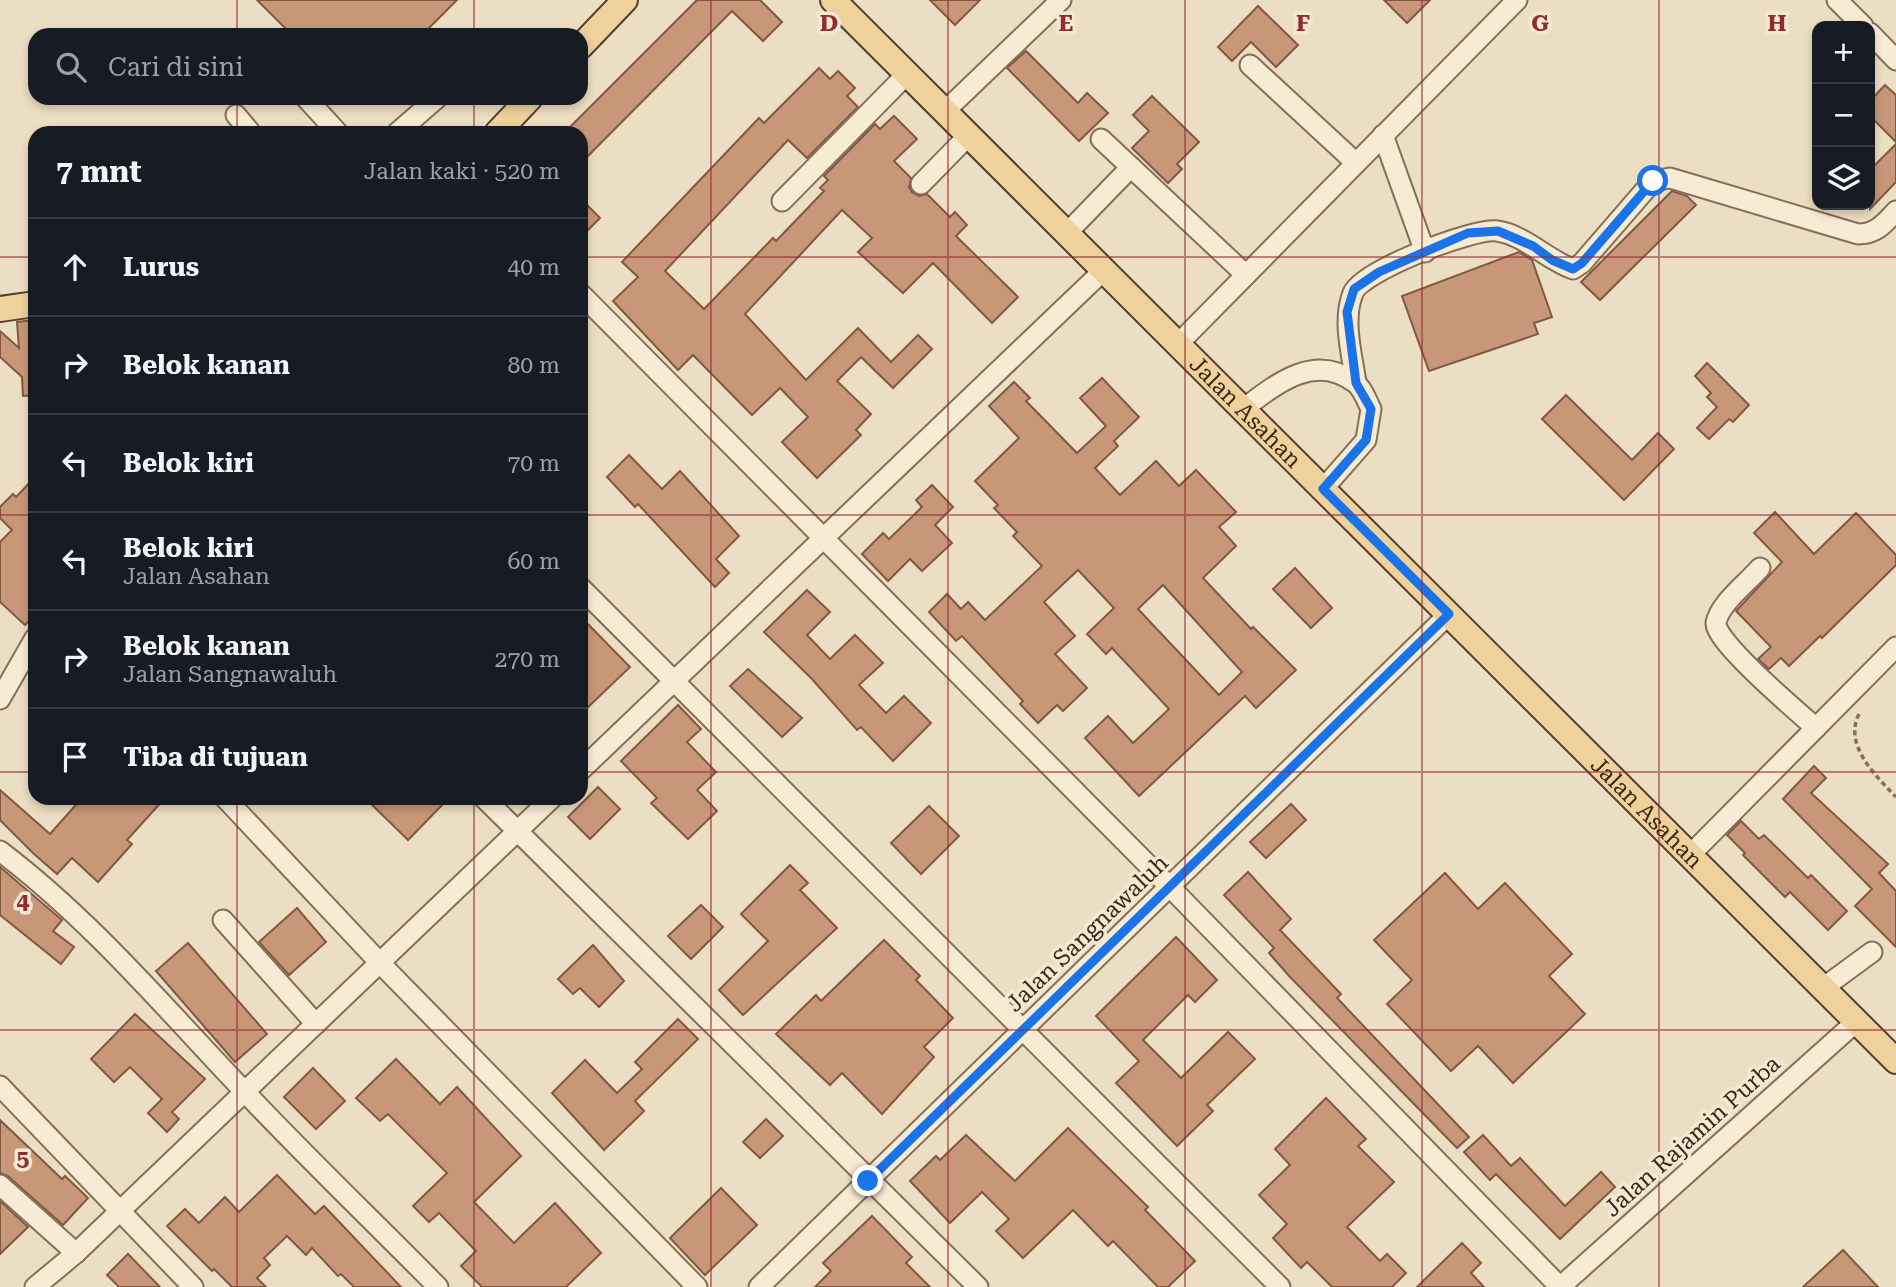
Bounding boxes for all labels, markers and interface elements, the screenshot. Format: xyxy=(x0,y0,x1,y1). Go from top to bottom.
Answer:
text: D xyxy=(820,10,838,37)
text: E xyxy=(1059,10,1073,37)
text: F xyxy=(1296,10,1310,37)
text: G xyxy=(1531,10,1549,37)
text: H xyxy=(1768,10,1787,37)
map controls xyxy=(1812,21,1875,210)
button: + xyxy=(1812,21,1875,84)
search box xyxy=(28,28,588,105)
icon: search xyxy=(52,48,90,86)
text: Cari di sini xyxy=(108,52,244,82)
button: − xyxy=(1812,84,1875,147)
button: layers xyxy=(1812,147,1875,210)
text: 7 mnt xyxy=(56,154,142,189)
text: Jalan kaki · 520 m xyxy=(364,158,560,185)
route start xyxy=(1637,165,1668,196)
icon: ahead xyxy=(56,248,94,286)
text: Lurus xyxy=(123,252,199,282)
text: 40 m xyxy=(507,254,560,281)
icon: right xyxy=(56,346,94,384)
text: Belok kanan xyxy=(123,350,290,380)
street label: Jalan Asahan xyxy=(1184,351,1307,474)
text: 80 m xyxy=(507,352,560,379)
icon: left xyxy=(56,444,94,482)
text: Belok kiri xyxy=(123,448,254,478)
text: 70 m xyxy=(507,450,560,477)
text: Belok kiri xyxy=(123,533,254,563)
icon: left xyxy=(56,542,94,580)
text: 60 m xyxy=(507,548,560,575)
text: Jalan Asahan xyxy=(123,563,270,590)
text: Belok kanan xyxy=(123,631,290,661)
icon: right xyxy=(56,640,94,678)
text: 270 m xyxy=(495,646,560,673)
text: Jalan Sangnawaluh xyxy=(123,661,337,688)
icon: arrive xyxy=(56,738,94,776)
text: Tiba di tujuan xyxy=(123,742,308,772)
street label: Jalan Asahan xyxy=(1585,751,1708,874)
street label: Jalan Sangnawaluh xyxy=(1001,849,1174,1017)
text: 4 xyxy=(17,888,30,915)
street label: Jalan Rajamin Purba xyxy=(1599,1050,1786,1223)
text: 5 xyxy=(17,1145,30,1172)
route end xyxy=(852,1165,883,1196)

